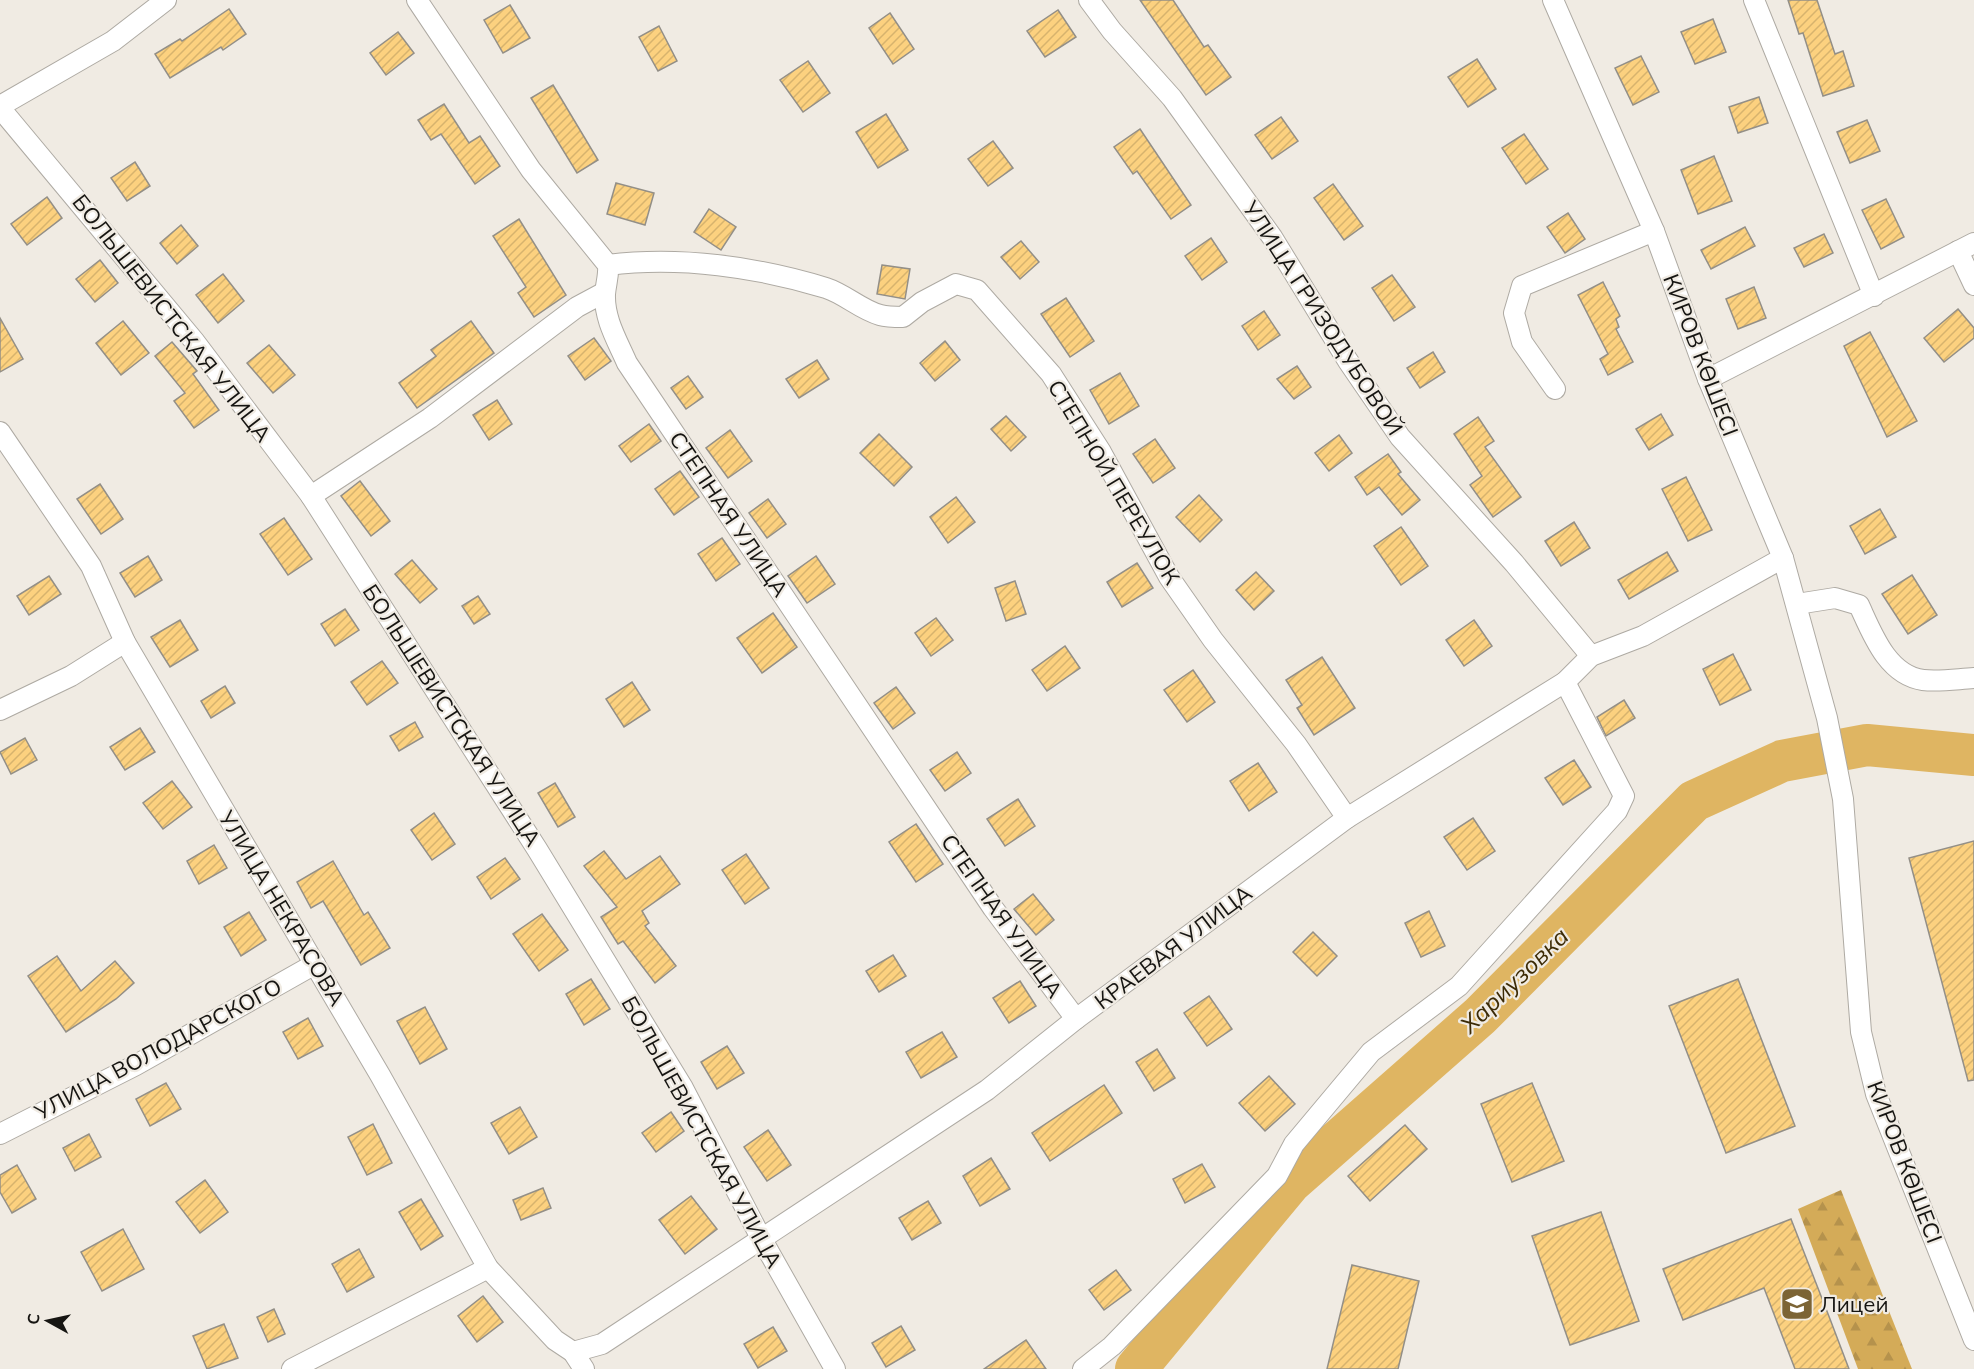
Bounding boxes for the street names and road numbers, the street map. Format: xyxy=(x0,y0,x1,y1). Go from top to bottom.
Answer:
street label: БОЛЬШЕВИСТСКАЯ УЛИЦА xyxy=(67,189,277,447)
street label: УЛИЦА ГРИЗОДУБОВОЙ xyxy=(1236,195,1409,440)
street label: КИРОВ КӨШЕСІ xyxy=(1657,270,1745,440)
street label: СТЕПНОЙ ПЕРЕУЛОК xyxy=(1042,375,1186,590)
street label: СТЕПНАЯ УЛИЦА xyxy=(663,426,795,602)
street label: БОЛЬШЕВИСТСКАЯ УЛИЦА xyxy=(357,579,547,851)
street label: УЛИЦА НЕКРАСОВА xyxy=(212,805,351,1011)
street label: СТЕПНАЯ УЛИЦА xyxy=(935,829,1069,1003)
street label: КРАЕВАЯ УЛИЦА xyxy=(1089,879,1257,1015)
street label: УЛИЦА ВОЛОДАРСКОГО xyxy=(29,972,286,1127)
street label: БОЛЬШЕВИСТСКАЯ УЛИЦА xyxy=(615,991,789,1273)
street label: КИРОВ КӨШЕСІ xyxy=(1861,1077,1949,1247)

